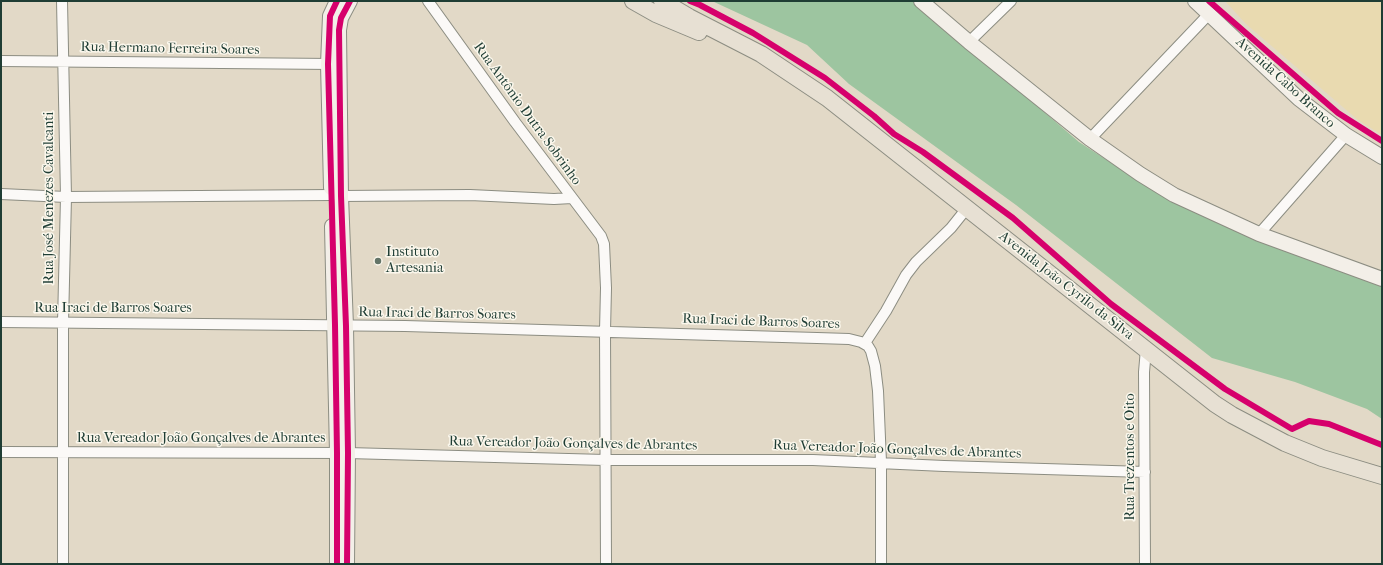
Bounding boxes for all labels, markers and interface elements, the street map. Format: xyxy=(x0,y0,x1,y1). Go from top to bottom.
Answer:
street label: Avenida Cabo Branco xyxy=(1232,34,1338,132)
street label: Rua Hermano Ferreira Soares xyxy=(80,39,260,59)
street label: Rua Antônio Dutra Sobrinho xyxy=(470,39,584,189)
street label: Rua José Menezes Cavalcanti xyxy=(42,112,58,284)
street label: Avenida João Cyrilo da Silva xyxy=(995,228,1137,344)
place label: Instituto Artesania xyxy=(386,245,443,278)
marker: Instituto Artesania xyxy=(373,256,383,266)
street label: Rua Iraci de Barros Soares xyxy=(34,301,192,317)
street label: Rua Iraci de Barros Soares xyxy=(358,304,516,324)
street label: Rua Iraci de Barros Soares xyxy=(682,311,840,333)
street label: Rua Trezentos e Oito xyxy=(1123,393,1139,521)
street label: Rua Vereador João Gonçalves de Abrantes xyxy=(77,431,325,447)
street label: Rua Vereador João Gonçalves de Abrantes xyxy=(449,433,697,455)
street label: Rua Vereador João Gonçalves de Abrantes xyxy=(772,437,1022,463)

